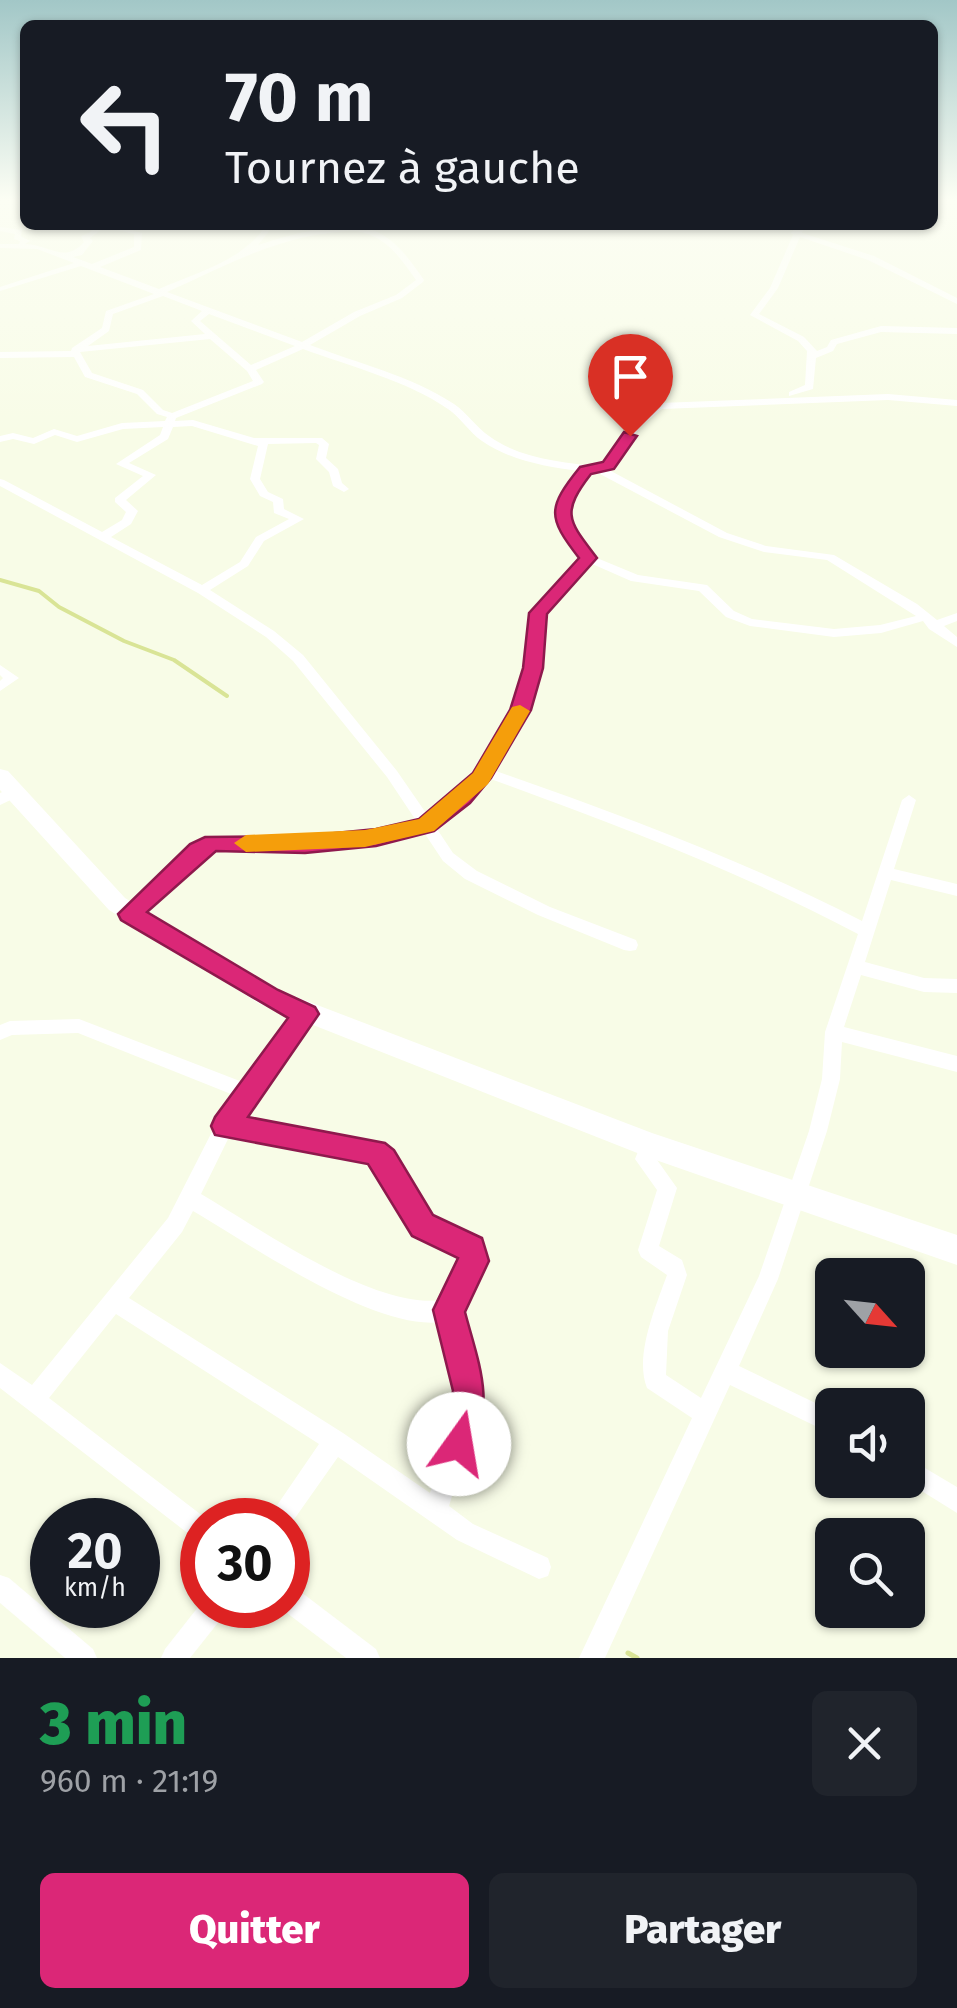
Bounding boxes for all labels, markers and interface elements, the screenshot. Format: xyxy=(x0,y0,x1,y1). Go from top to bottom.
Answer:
text: 70 m xyxy=(225,56,374,140)
icon: left xyxy=(60,60,190,190)
text: Tournez à gauche xyxy=(225,141,580,195)
pin xyxy=(588,334,673,437)
icon: arrive xyxy=(603,349,658,404)
north arrow xyxy=(815,1258,925,1368)
map controls xyxy=(815,1258,925,1628)
button: sound xyxy=(815,1388,925,1498)
position arrow xyxy=(407,1392,511,1496)
speed limit sign: 30 xyxy=(180,1498,310,1628)
button: search xyxy=(815,1518,925,1628)
text: 20 xyxy=(67,1521,123,1581)
text: km/h xyxy=(64,1573,126,1603)
text: 3 min xyxy=(40,1688,187,1760)
button: close xyxy=(812,1691,917,1796)
text: 960 m · 21:19 xyxy=(40,1762,218,1800)
button: Quitter xyxy=(40,1873,469,1988)
button: Partager xyxy=(489,1873,917,1988)

